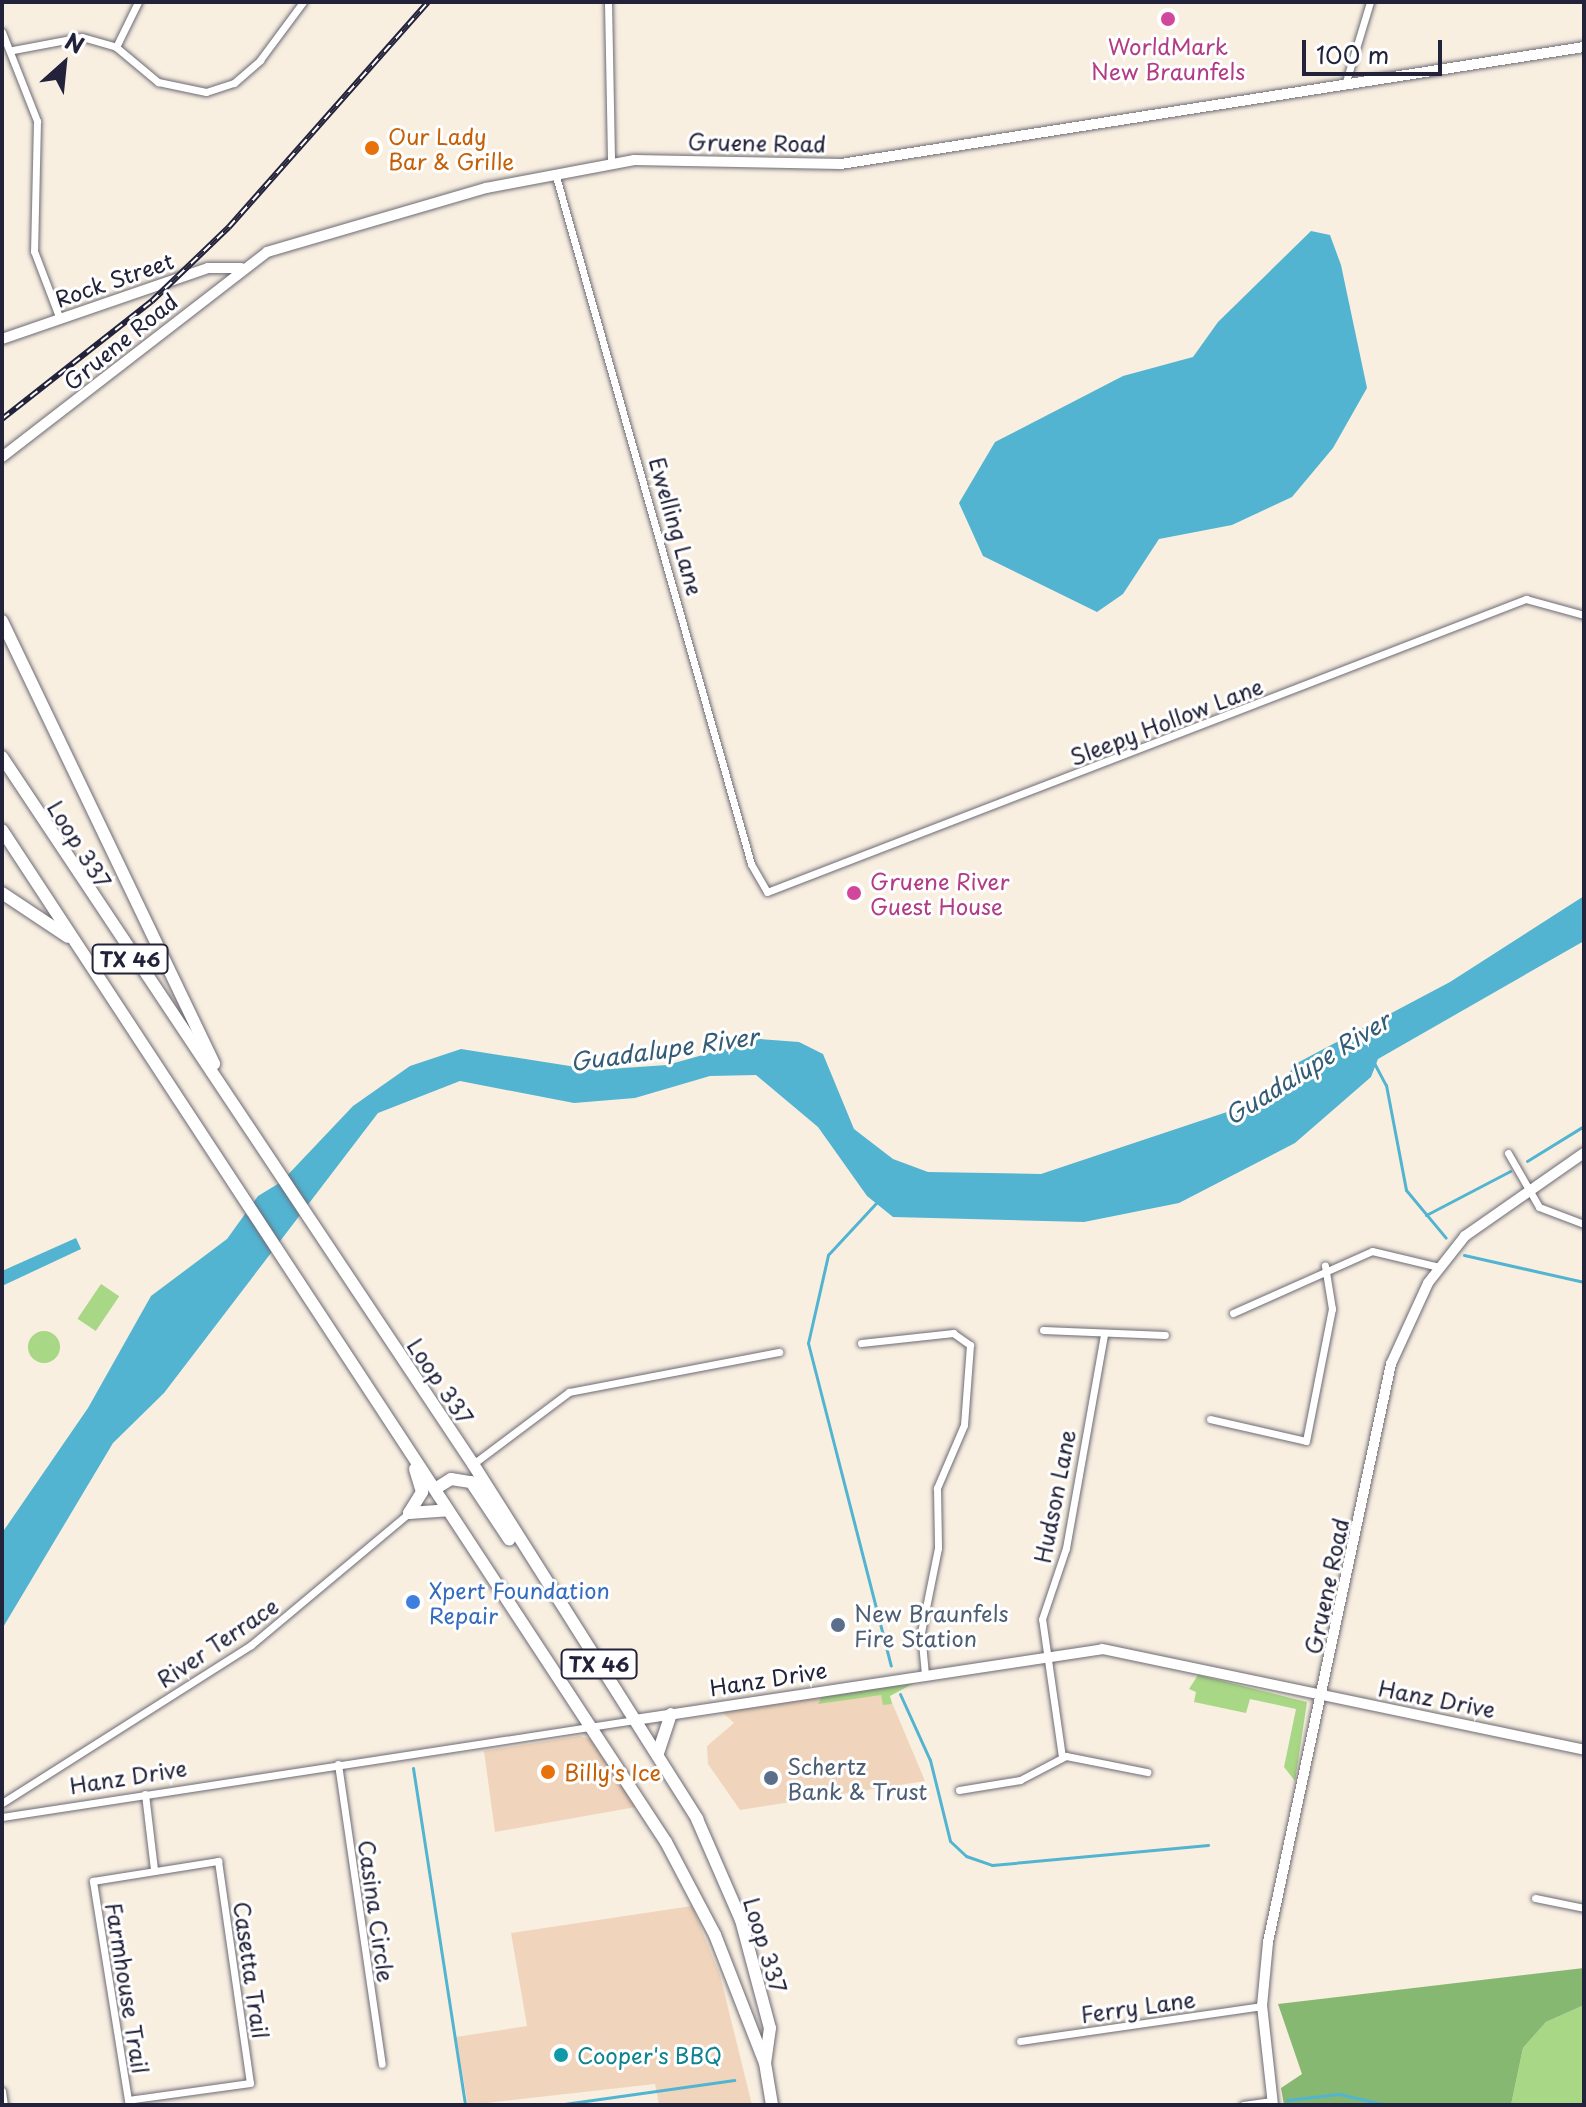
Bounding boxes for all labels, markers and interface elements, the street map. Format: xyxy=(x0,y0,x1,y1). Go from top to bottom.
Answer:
marker: WorldMark New Braunfels xyxy=(1159,10,1177,28)
north arrow xyxy=(24,24,104,104)
text: N xyxy=(60,24,90,61)
scale bar xyxy=(1306,24,1446,74)
place label: WorldMark New Braunfels xyxy=(1091,32,1245,84)
text: 100 m xyxy=(1316,36,1389,72)
place label: Our Lady Bar & Grille xyxy=(388,122,515,174)
street label: Gruene Road xyxy=(687,128,827,156)
marker: Our Lady Bar & Grille xyxy=(363,139,381,157)
street label: Rock Street xyxy=(51,246,177,312)
street label: Gruene Road xyxy=(57,287,183,395)
street label: Ewelling Lane xyxy=(644,453,710,599)
street label: Sleepy Hollow Lane xyxy=(1065,672,1267,770)
street label: Loop 337 xyxy=(43,795,117,893)
place label: Gruene River Guest House xyxy=(870,867,1011,918)
marker: Gruene River Guest House xyxy=(845,884,863,902)
road number: TX 46 xyxy=(90,943,170,975)
water label: Guadalupe River xyxy=(1218,1005,1396,1131)
water label: Guadalupe River xyxy=(567,1021,761,1077)
street label: Loop 337 xyxy=(403,1333,479,1429)
street label: Hudson Lane xyxy=(1028,1427,1080,1565)
street label: Gruene Road xyxy=(1298,1515,1354,1657)
place label: Xpert Foundation Repair xyxy=(429,1576,610,1628)
street label: River Terrace xyxy=(151,1592,283,1692)
marker: Xpert Foundation Repair xyxy=(404,1593,422,1611)
place label: New Braunfels Fire Station xyxy=(854,1599,1008,1650)
marker: New Braunfels Fire Station xyxy=(829,1616,847,1634)
road number: TX 46 xyxy=(559,1648,639,1680)
street label: Hanz Drive xyxy=(708,1656,828,1700)
street label: Hanz Drive xyxy=(1377,1674,1497,1722)
place label: Schertz Bank & Trust xyxy=(787,1752,928,1804)
street label: Hanz Drive xyxy=(68,1754,188,1798)
place label: Billy's Ice xyxy=(564,1759,662,1785)
marker: Billy's Ice xyxy=(539,1763,557,1781)
marker: Schertz Bank & Trust xyxy=(762,1769,780,1787)
street label: Casina Circle xyxy=(354,1838,400,1984)
street label: Loop 337 xyxy=(739,1894,793,1996)
street label: Casetta Trail xyxy=(229,1899,275,2041)
street label: Farmhouse Trail xyxy=(101,1900,155,2076)
street label: Ferry Lane xyxy=(1079,1985,1197,2027)
place label: Cooper's BBQ xyxy=(577,2042,722,2068)
marker: Cooper's BBQ xyxy=(552,2046,570,2064)

